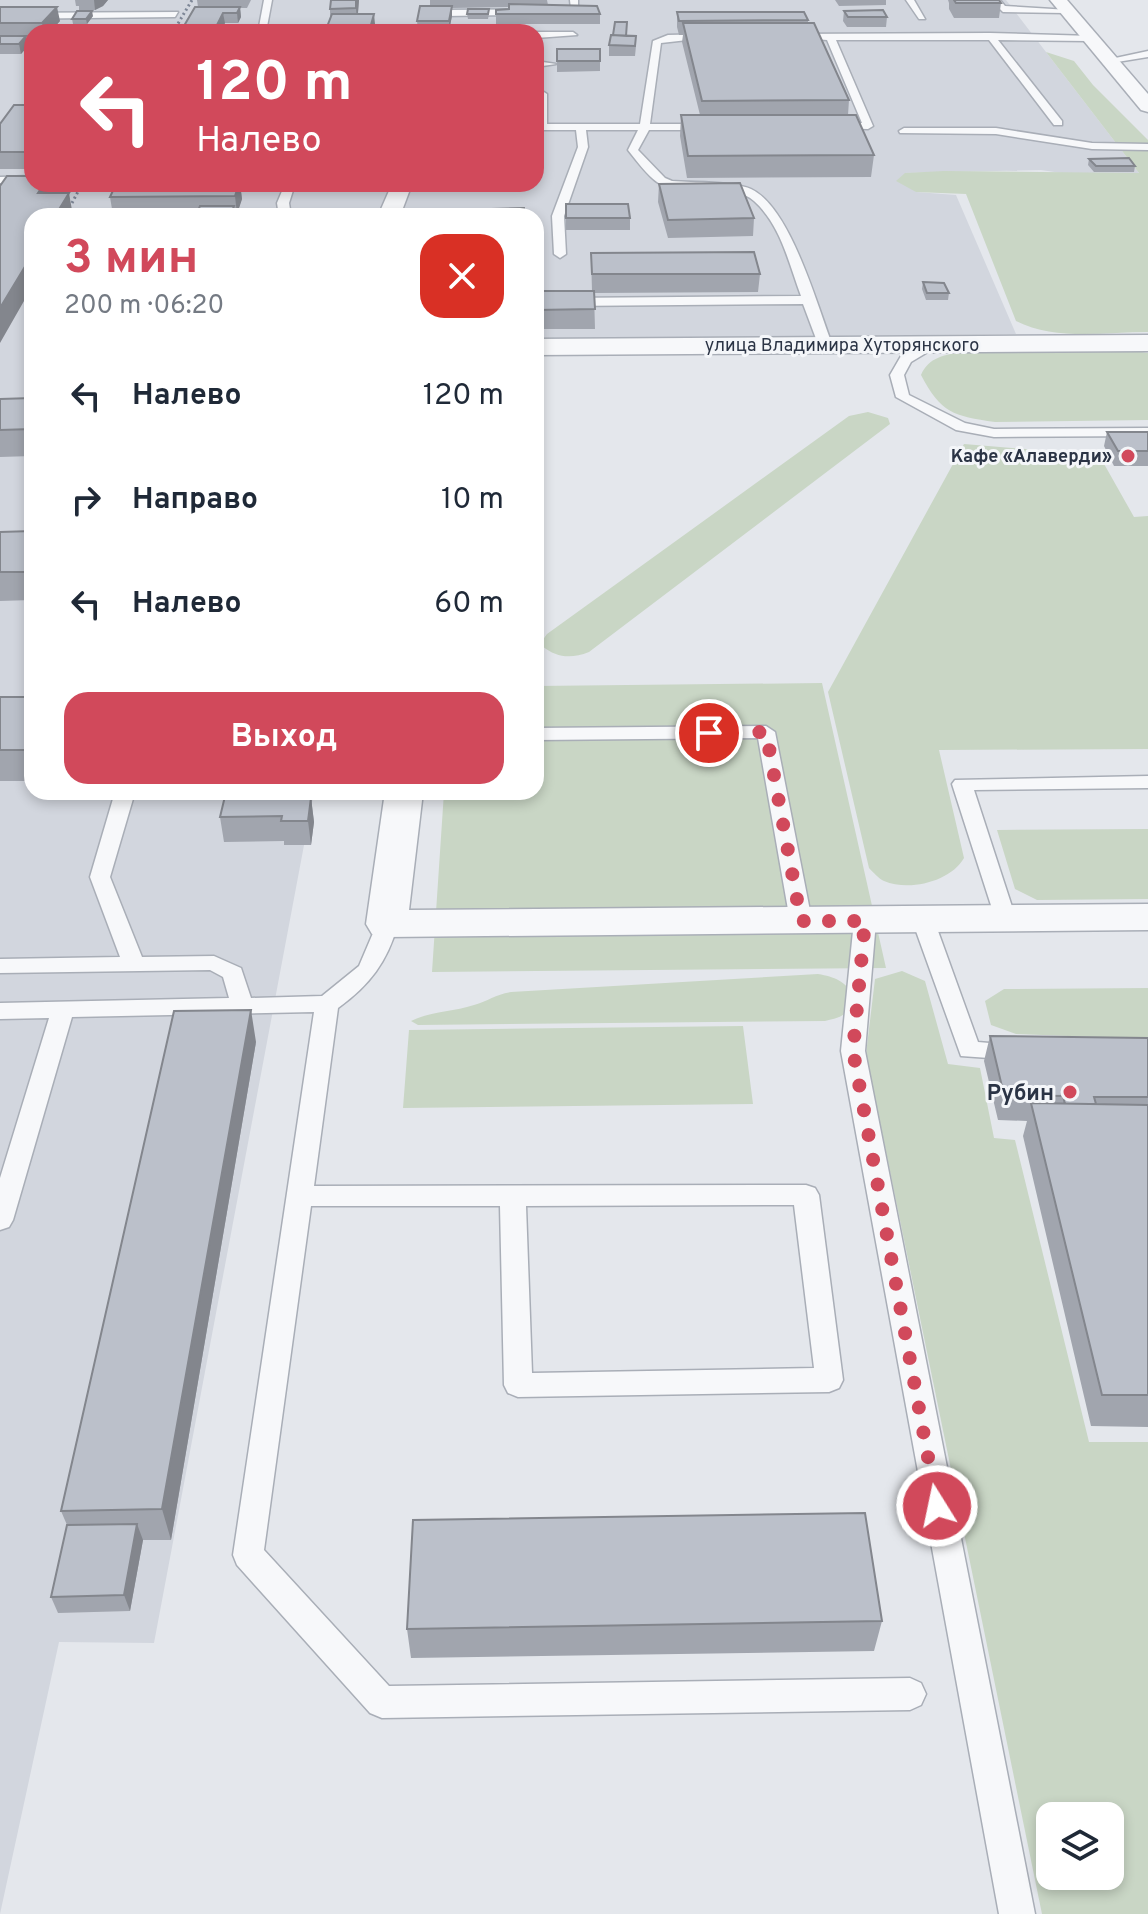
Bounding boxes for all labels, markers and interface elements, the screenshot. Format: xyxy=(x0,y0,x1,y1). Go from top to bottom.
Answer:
text: 120 m xyxy=(196,50,353,120)
icon: left xyxy=(64,56,168,160)
text: Налево xyxy=(196,119,322,165)
text: 3 мин xyxy=(64,230,198,290)
button: close xyxy=(420,234,504,318)
text: 200 m · 06:20 xyxy=(64,290,224,323)
street label: улица Владимира Хуторянского xyxy=(705,335,979,358)
icon: left xyxy=(64,374,108,418)
text: Налево xyxy=(132,378,241,415)
text: 120 m xyxy=(423,378,504,415)
place label: Кафе «Алаверди» xyxy=(951,446,1112,469)
marker: Кафе «Алаверди» xyxy=(1119,447,1137,465)
icon: right xyxy=(64,478,108,522)
text: Направо xyxy=(132,482,258,519)
text: 10 m xyxy=(441,482,504,519)
icon: left xyxy=(64,582,108,626)
text: Налево xyxy=(132,586,241,623)
text: 60 m xyxy=(434,586,504,623)
button: Выход xyxy=(64,692,504,784)
pin xyxy=(675,699,743,767)
icon: arrive xyxy=(687,711,731,755)
place label: Рубин xyxy=(987,1081,1054,1108)
marker: Рубин xyxy=(1061,1083,1079,1101)
position arrow xyxy=(895,1464,979,1548)
map controls xyxy=(1036,1802,1124,1890)
button: layers xyxy=(1036,1802,1124,1890)

